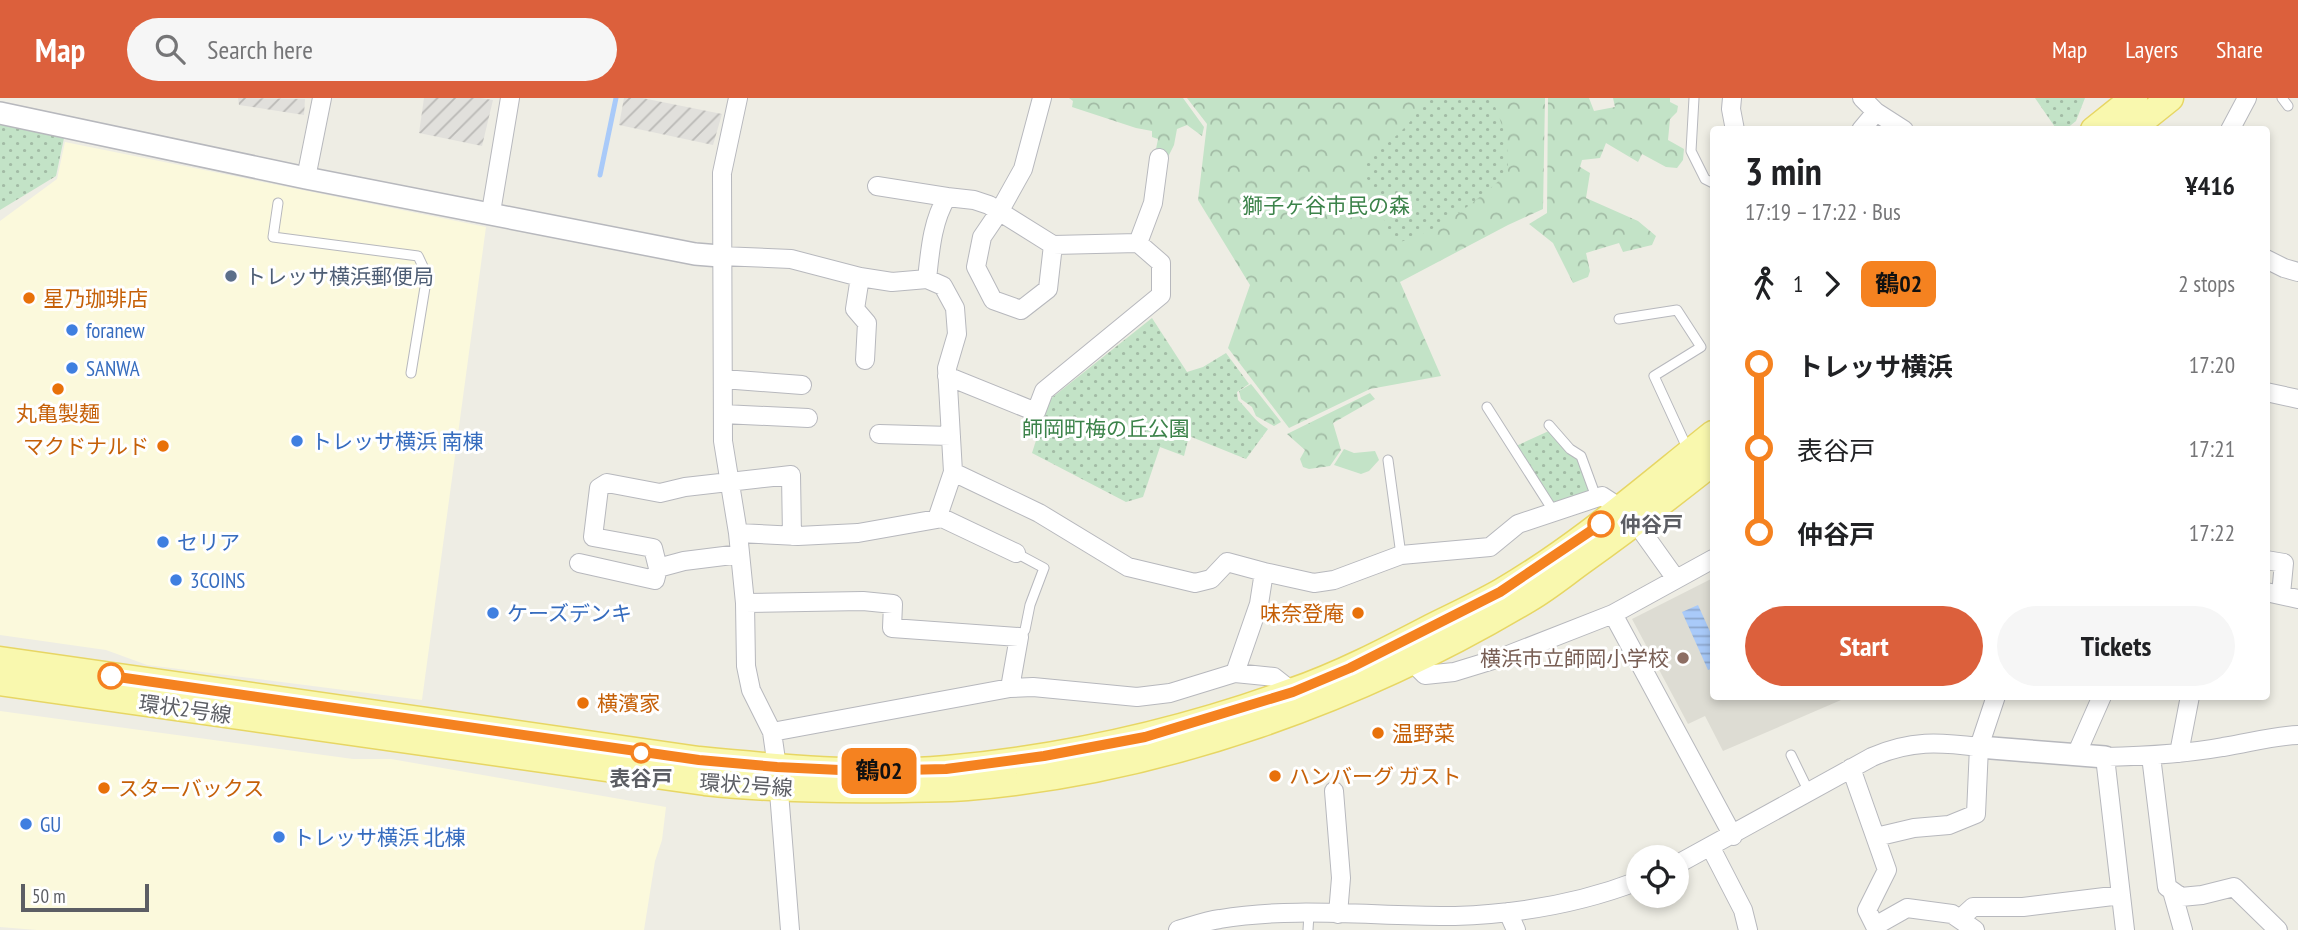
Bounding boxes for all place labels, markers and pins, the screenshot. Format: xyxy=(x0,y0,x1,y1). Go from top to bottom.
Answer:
place label: トレッサ横浜郵便局 xyxy=(245,263,434,290)
marker: トレッサ横浜郵便局 xyxy=(223,268,239,284)
place label: 星乃珈琲店 xyxy=(43,285,148,312)
marker: 星乃珈琲店 xyxy=(21,290,37,306)
place label: foranew xyxy=(86,317,145,344)
marker: foranew xyxy=(64,322,80,338)
place label: SANWA xyxy=(86,355,140,382)
marker: SANWA xyxy=(64,360,80,376)
marker: 丸亀製麺 xyxy=(50,381,66,397)
place label: 丸亀製麺 xyxy=(16,400,100,427)
place label: トレッサ横浜 南棟 xyxy=(311,428,483,455)
place label: マクドナルド xyxy=(23,433,149,460)
marker: トレッサ横浜 南棟 xyxy=(289,433,305,449)
marker: マクドナルド xyxy=(155,438,171,454)
marker: 仲谷戸 xyxy=(1588,511,1614,537)
place label: 仲谷戸 xyxy=(1620,511,1683,538)
place label: セリア xyxy=(177,529,240,556)
marker: セリア xyxy=(155,534,171,550)
place label: 3COINS xyxy=(190,567,245,594)
marker: 3COINS xyxy=(168,572,184,588)
place label: ケーズデンキ xyxy=(507,600,632,627)
place label: 味奈登庵 xyxy=(1260,600,1344,627)
marker: ケーズデンキ xyxy=(485,605,501,621)
marker: 味奈登庵 xyxy=(1350,605,1366,621)
place label: 横浜市立師岡小学校 xyxy=(1480,645,1669,672)
marker: 横浜市立師岡小学校 xyxy=(1675,650,1691,666)
unlabelled marker xyxy=(98,663,124,689)
place label: 横濱家 xyxy=(597,690,660,717)
marker: 横濱家 xyxy=(575,695,591,711)
place label: 温野菜 xyxy=(1392,720,1455,747)
marker: 温野菜 xyxy=(1370,725,1386,741)
marker: 表谷戸 xyxy=(631,743,651,763)
place label: ハンバーグ ガスト xyxy=(1289,763,1461,790)
place label: 表谷戸 xyxy=(610,765,673,792)
marker: ハンバーグ ガスト xyxy=(1267,768,1283,784)
place label: スターバックス xyxy=(118,775,264,802)
marker: スターバックス xyxy=(96,780,112,796)
place label: GU xyxy=(40,811,61,838)
marker: GU xyxy=(18,816,34,832)
place label: トレッサ横浜 北棟 xyxy=(293,824,465,851)
marker: トレッサ横浜 北棟 xyxy=(271,829,287,845)

